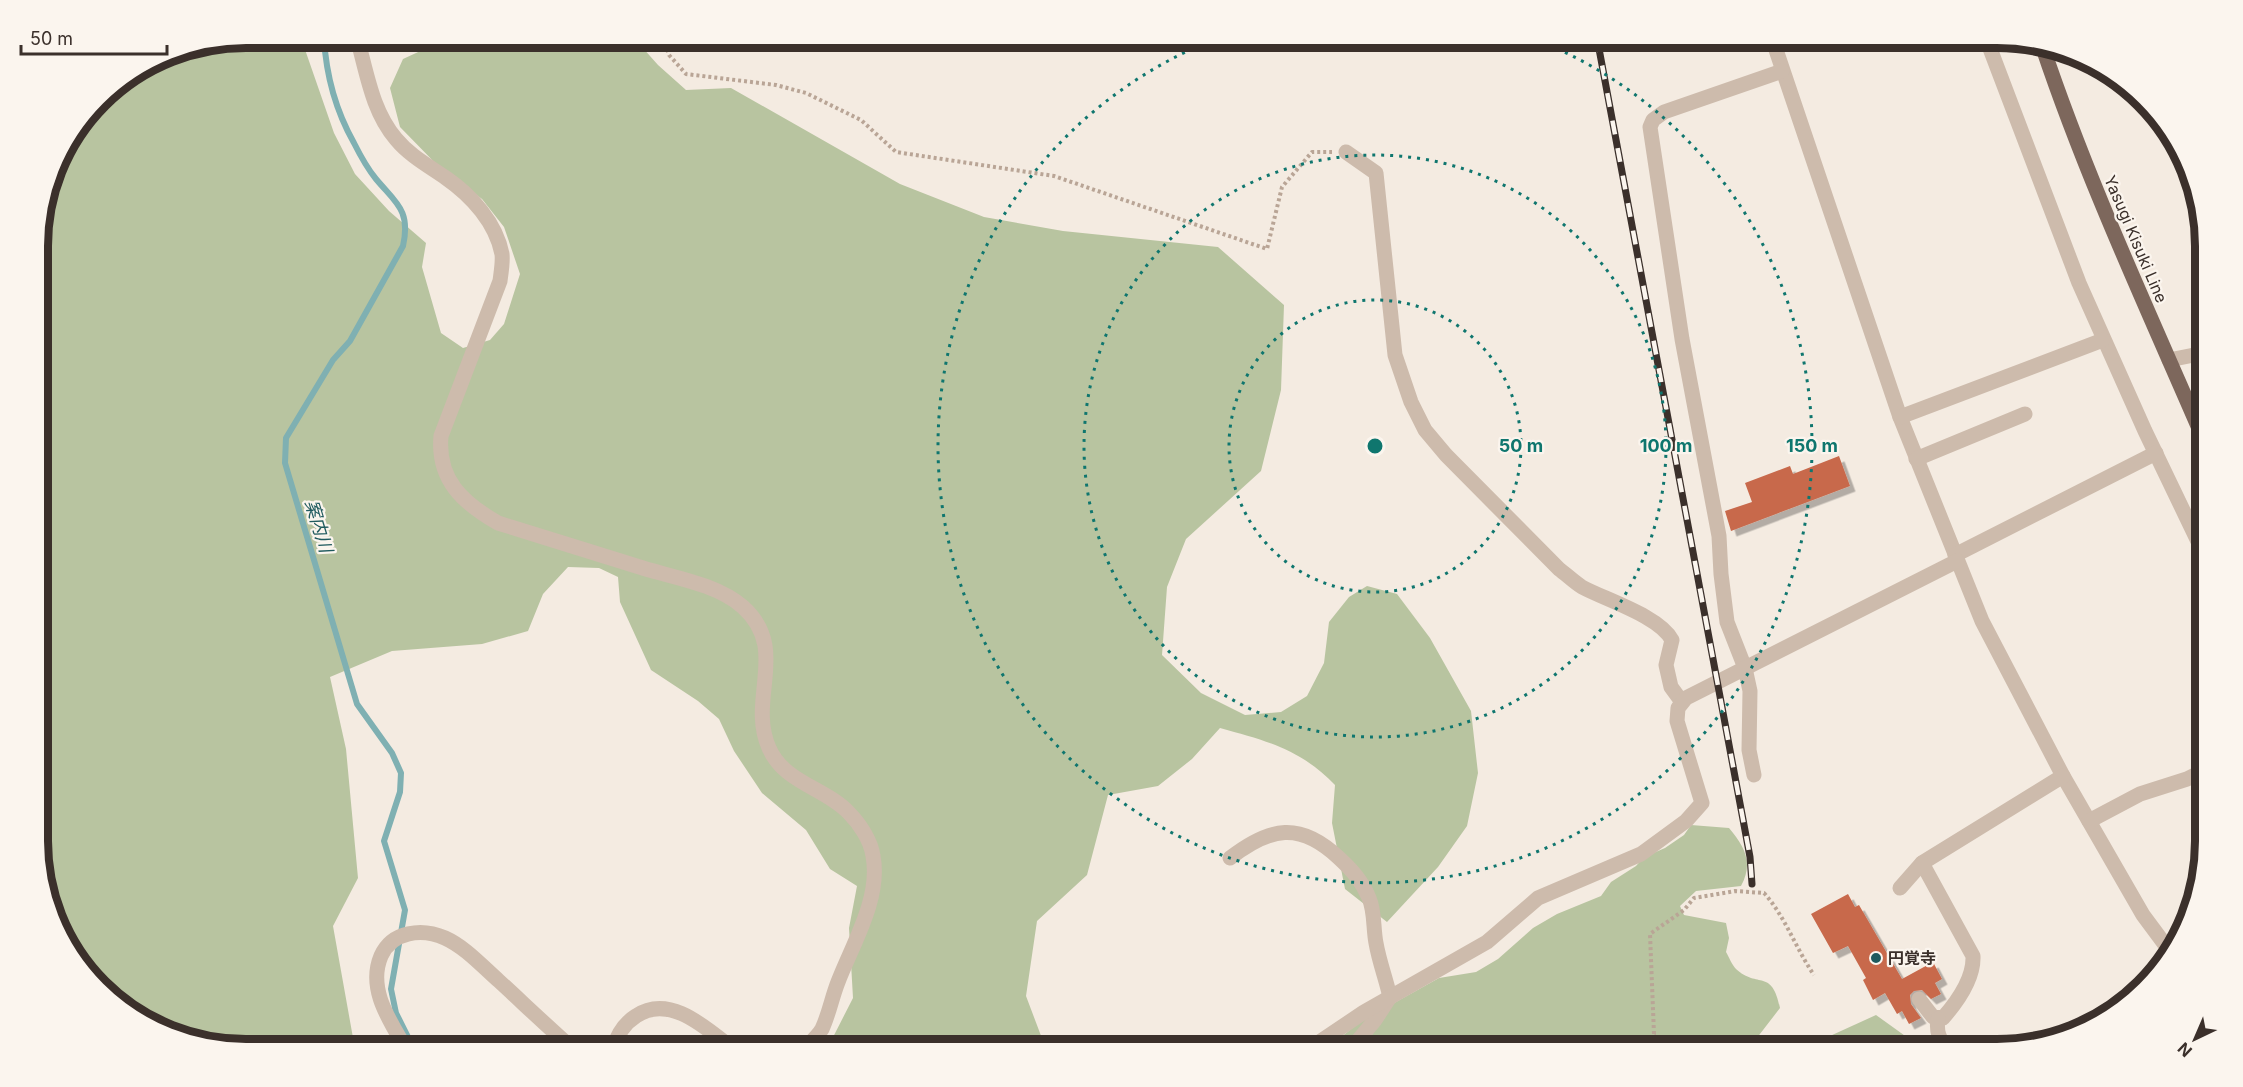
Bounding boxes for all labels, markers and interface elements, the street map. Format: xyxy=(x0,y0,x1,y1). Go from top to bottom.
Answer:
scale bar xyxy=(21,18,166,56)
text: 50 m xyxy=(30,28,73,49)
street label: Yasugi Kisuki Line xyxy=(2100,172,2172,306)
text: 50 m xyxy=(1499,435,1543,456)
text: 100 m xyxy=(1640,435,1692,456)
text: 150 m xyxy=(1786,435,1838,456)
centre of rings xyxy=(1365,436,1385,456)
water label: 案内川 xyxy=(301,497,338,557)
place label: 円覚寺 xyxy=(1888,948,1936,968)
marker: 円覚寺 xyxy=(1869,951,1883,965)
north arrow xyxy=(2165,1009,2225,1069)
text: N xyxy=(2173,1038,2196,1061)

